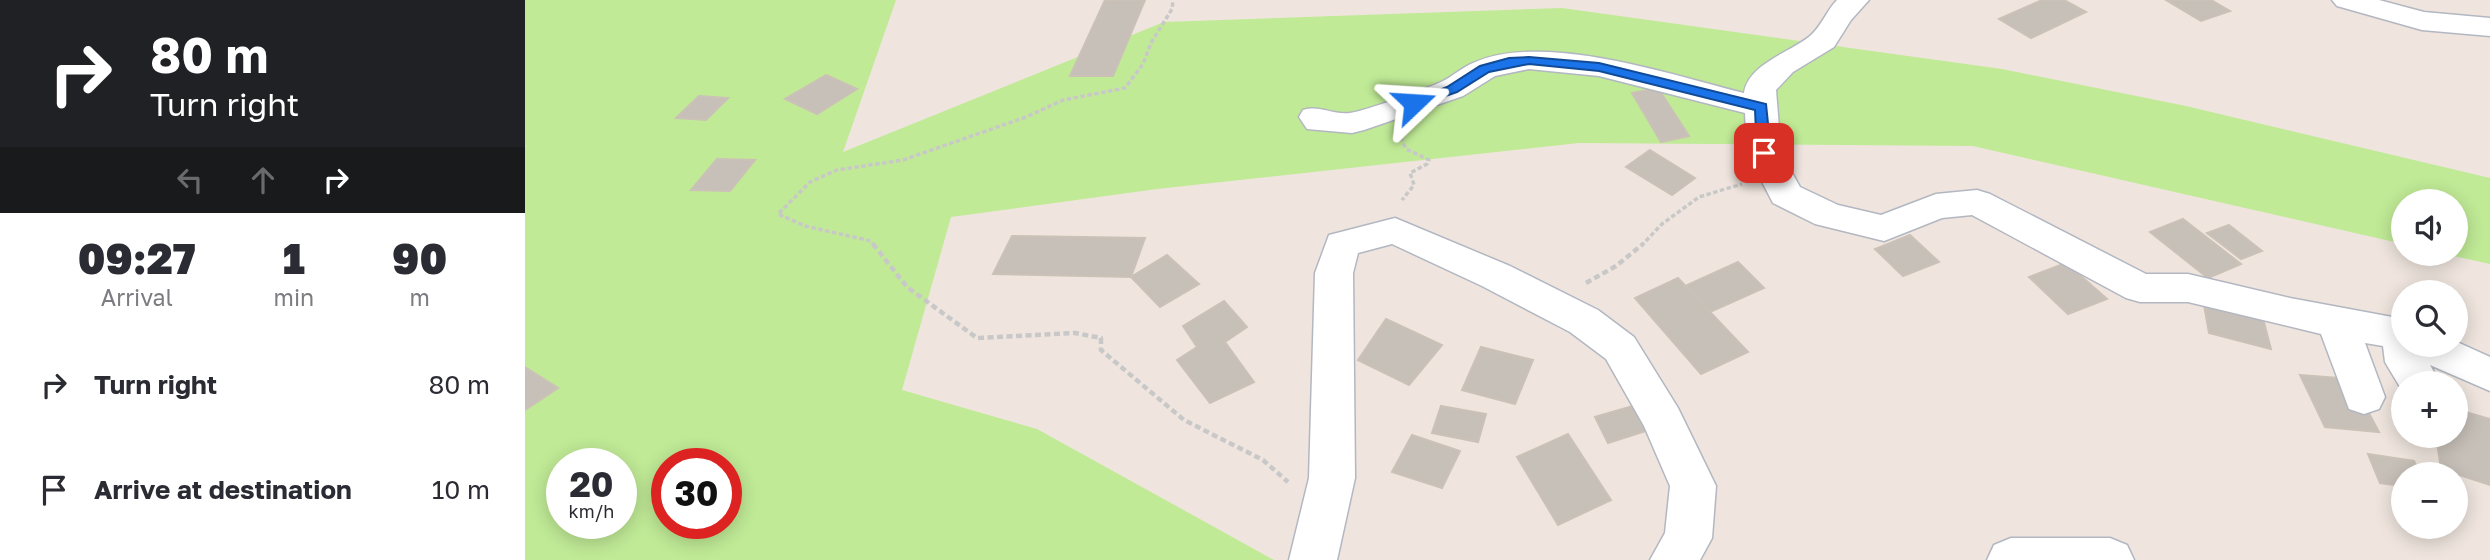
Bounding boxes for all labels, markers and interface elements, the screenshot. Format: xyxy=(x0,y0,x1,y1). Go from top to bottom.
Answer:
text: 80 m xyxy=(150,25,268,84)
icon: right xyxy=(35,28,126,119)
position arrow xyxy=(1377,66,1451,140)
text: Turn right xyxy=(150,85,299,123)
pin xyxy=(1734,123,1794,183)
icon: arrive xyxy=(1745,134,1783,172)
icon: left xyxy=(171,161,209,199)
icon: ahead xyxy=(244,161,282,199)
icon: right xyxy=(317,161,355,199)
map controls xyxy=(2391,189,2468,539)
button: sound xyxy=(2391,189,2468,266)
text: 09:27 xyxy=(78,233,196,283)
text: 1 xyxy=(283,233,305,283)
text: 90 xyxy=(392,233,447,283)
button: search xyxy=(2391,280,2468,357)
text: Arrival xyxy=(101,283,173,311)
text: min xyxy=(274,283,314,311)
text: m xyxy=(409,283,430,311)
icon: right xyxy=(35,366,73,404)
text: Turn right xyxy=(94,369,217,400)
text: 80 m xyxy=(429,369,490,400)
button: + xyxy=(2391,371,2468,448)
speed limit sign: 30 xyxy=(651,448,742,539)
button: − xyxy=(2391,462,2468,539)
text: 20 xyxy=(569,463,614,505)
icon: arrive xyxy=(35,471,73,509)
text: Arrive at destination xyxy=(94,474,352,505)
text: 10 m xyxy=(432,474,490,505)
text: km/h xyxy=(569,500,614,522)

